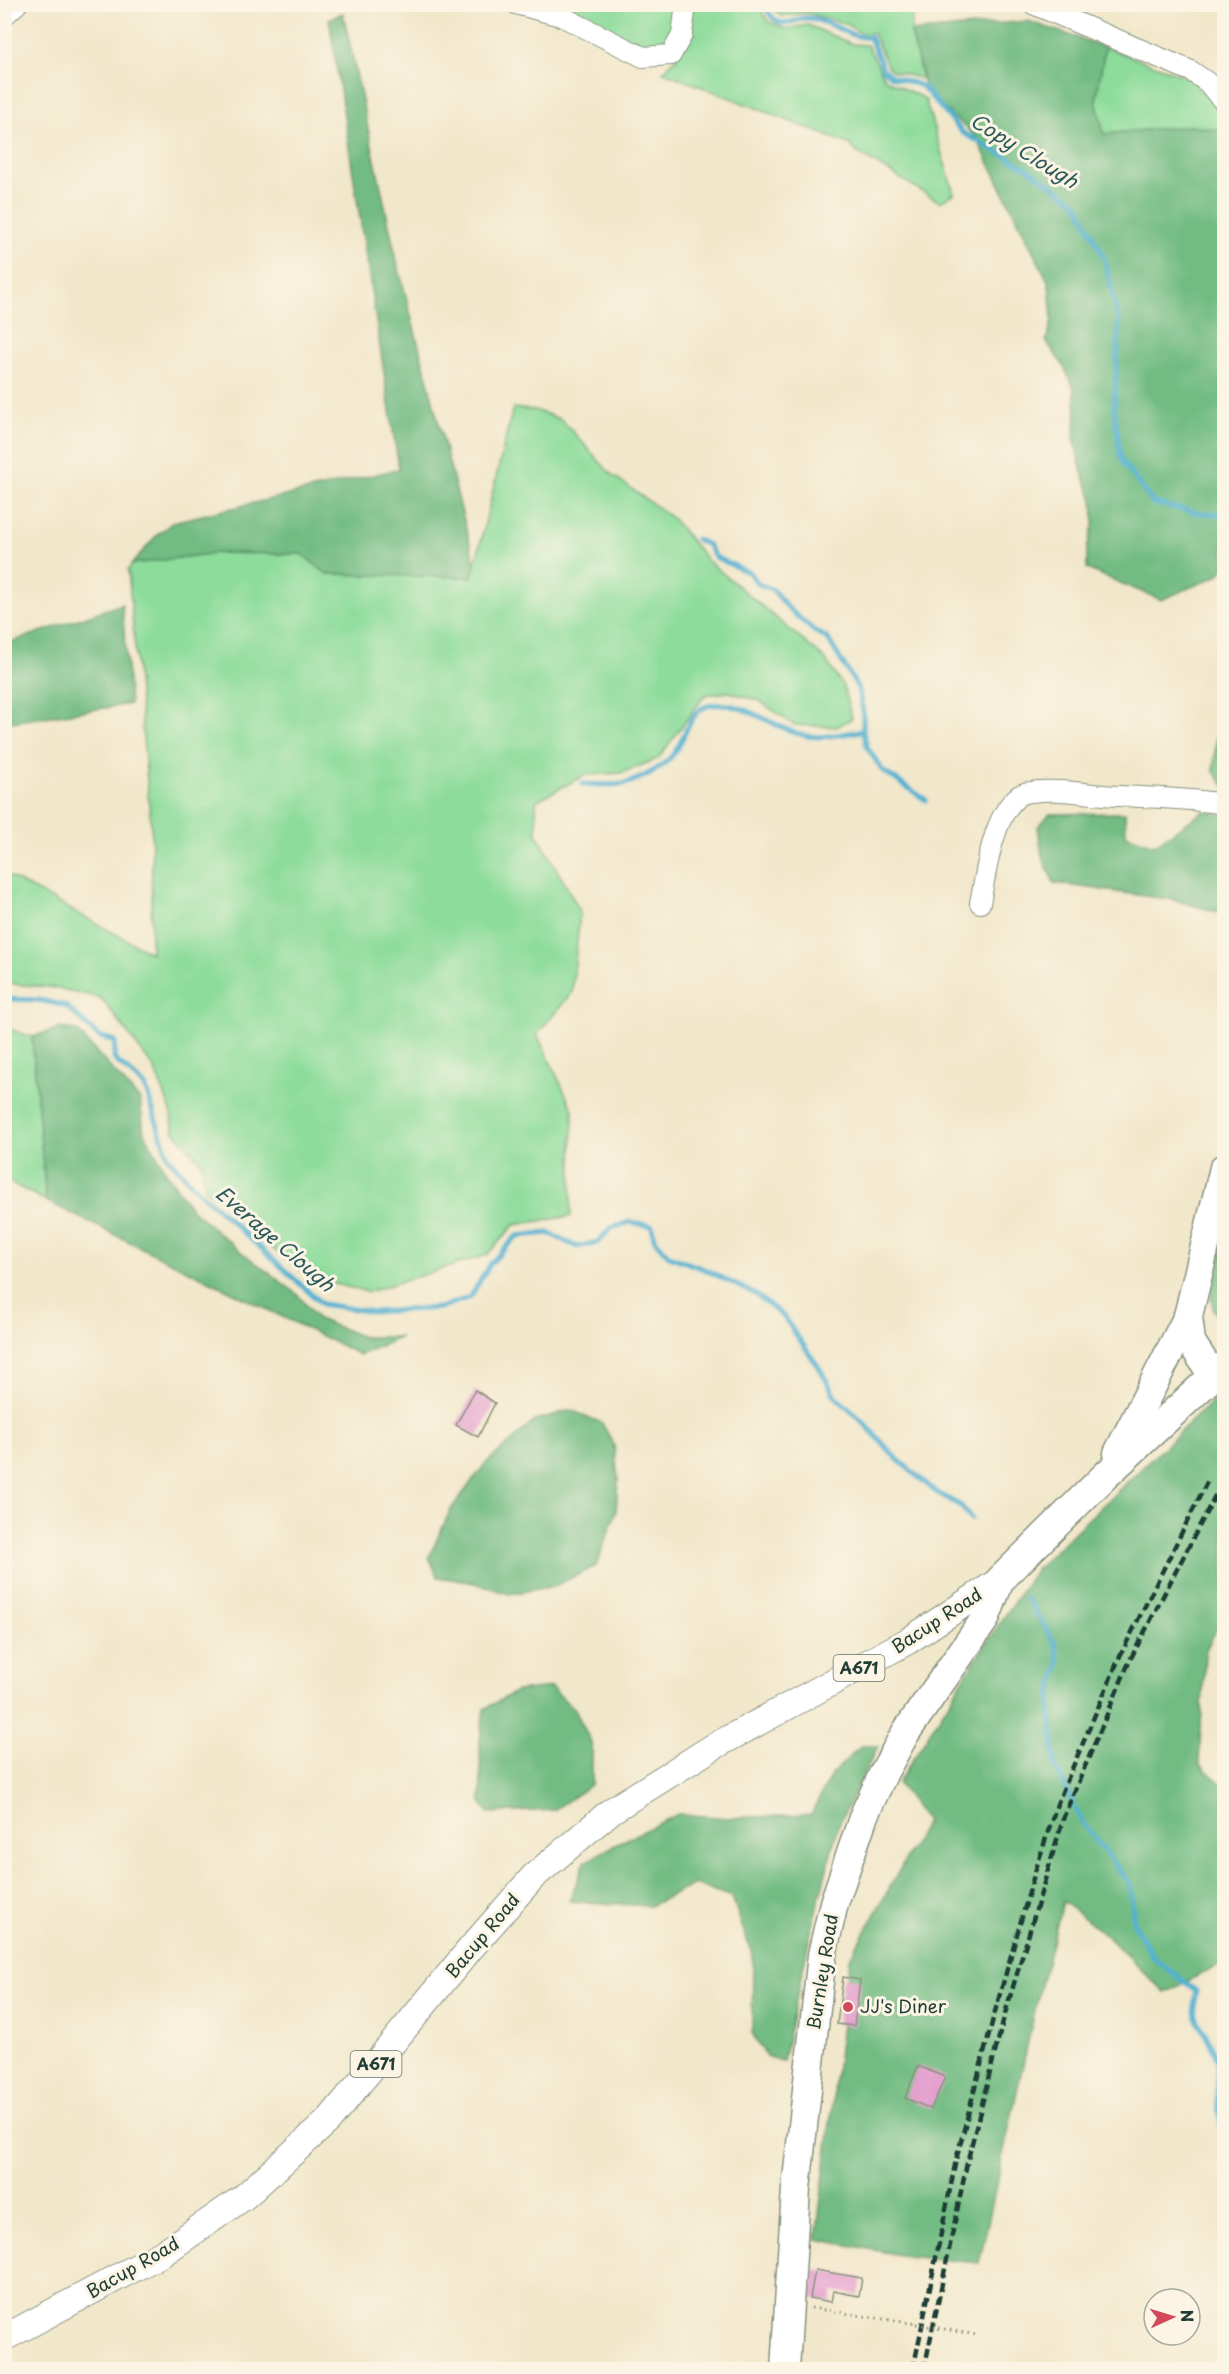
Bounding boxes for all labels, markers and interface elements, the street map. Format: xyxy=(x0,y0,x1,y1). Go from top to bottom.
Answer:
water label: Copy Clough xyxy=(965,105,1085,196)
water label: Everage Clough xyxy=(210,1178,342,1299)
street label: Bacup Road xyxy=(885,1580,987,1659)
road number: A671 xyxy=(834,1655,884,1681)
street label: Bacup Road xyxy=(438,1887,525,1983)
street label: Burnley Road xyxy=(799,1912,844,2032)
place label: JJ's Diner xyxy=(860,1992,947,2019)
marker: JJ's Diner xyxy=(841,2000,855,2014)
road number: A671 xyxy=(350,2051,401,2077)
street label: Bacup Road xyxy=(81,2229,184,2304)
north arrow xyxy=(1142,2287,1202,2347)
text: N xyxy=(1176,2309,1200,2323)

